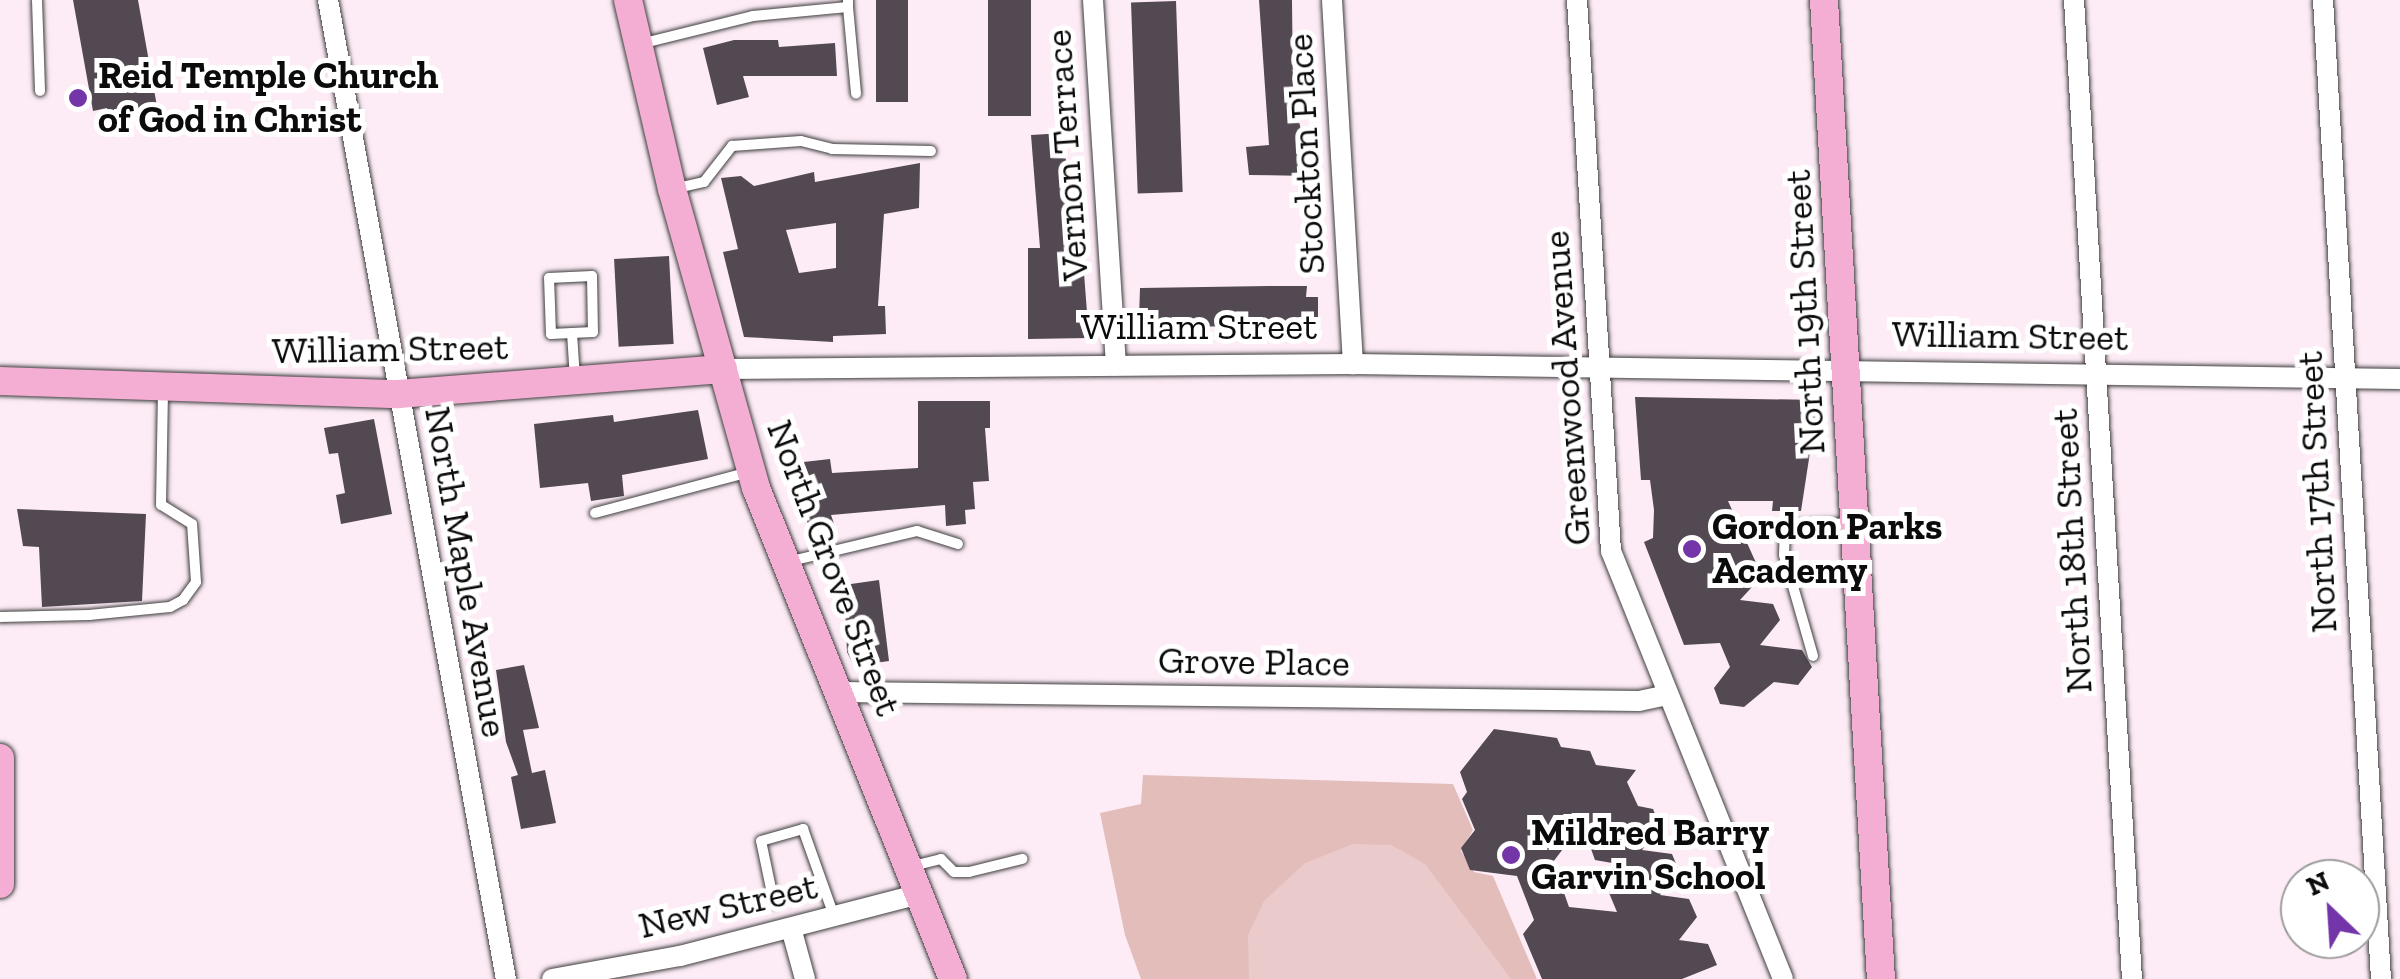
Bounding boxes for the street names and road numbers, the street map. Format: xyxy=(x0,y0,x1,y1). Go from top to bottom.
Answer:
street label: Vernon Terrace xyxy=(1035,28,1099,282)
street label: Stockton Place xyxy=(1277,33,1335,275)
street label: North 19th Street xyxy=(1775,168,1835,456)
street label: Greenwood Avenue xyxy=(1533,229,1601,547)
street label: William Street xyxy=(1081,304,1317,350)
street label: William Street xyxy=(1891,311,2129,361)
street label: William Street xyxy=(271,324,509,374)
street label: North 17th Street xyxy=(2287,350,2347,634)
street label: North Maple Avenue xyxy=(414,403,518,741)
street label: North 18th Street xyxy=(2042,407,2102,695)
street label: North Grove Street xyxy=(757,414,911,722)
street label: Grove Place xyxy=(1158,638,1350,686)
street label: New Street xyxy=(634,863,822,949)

